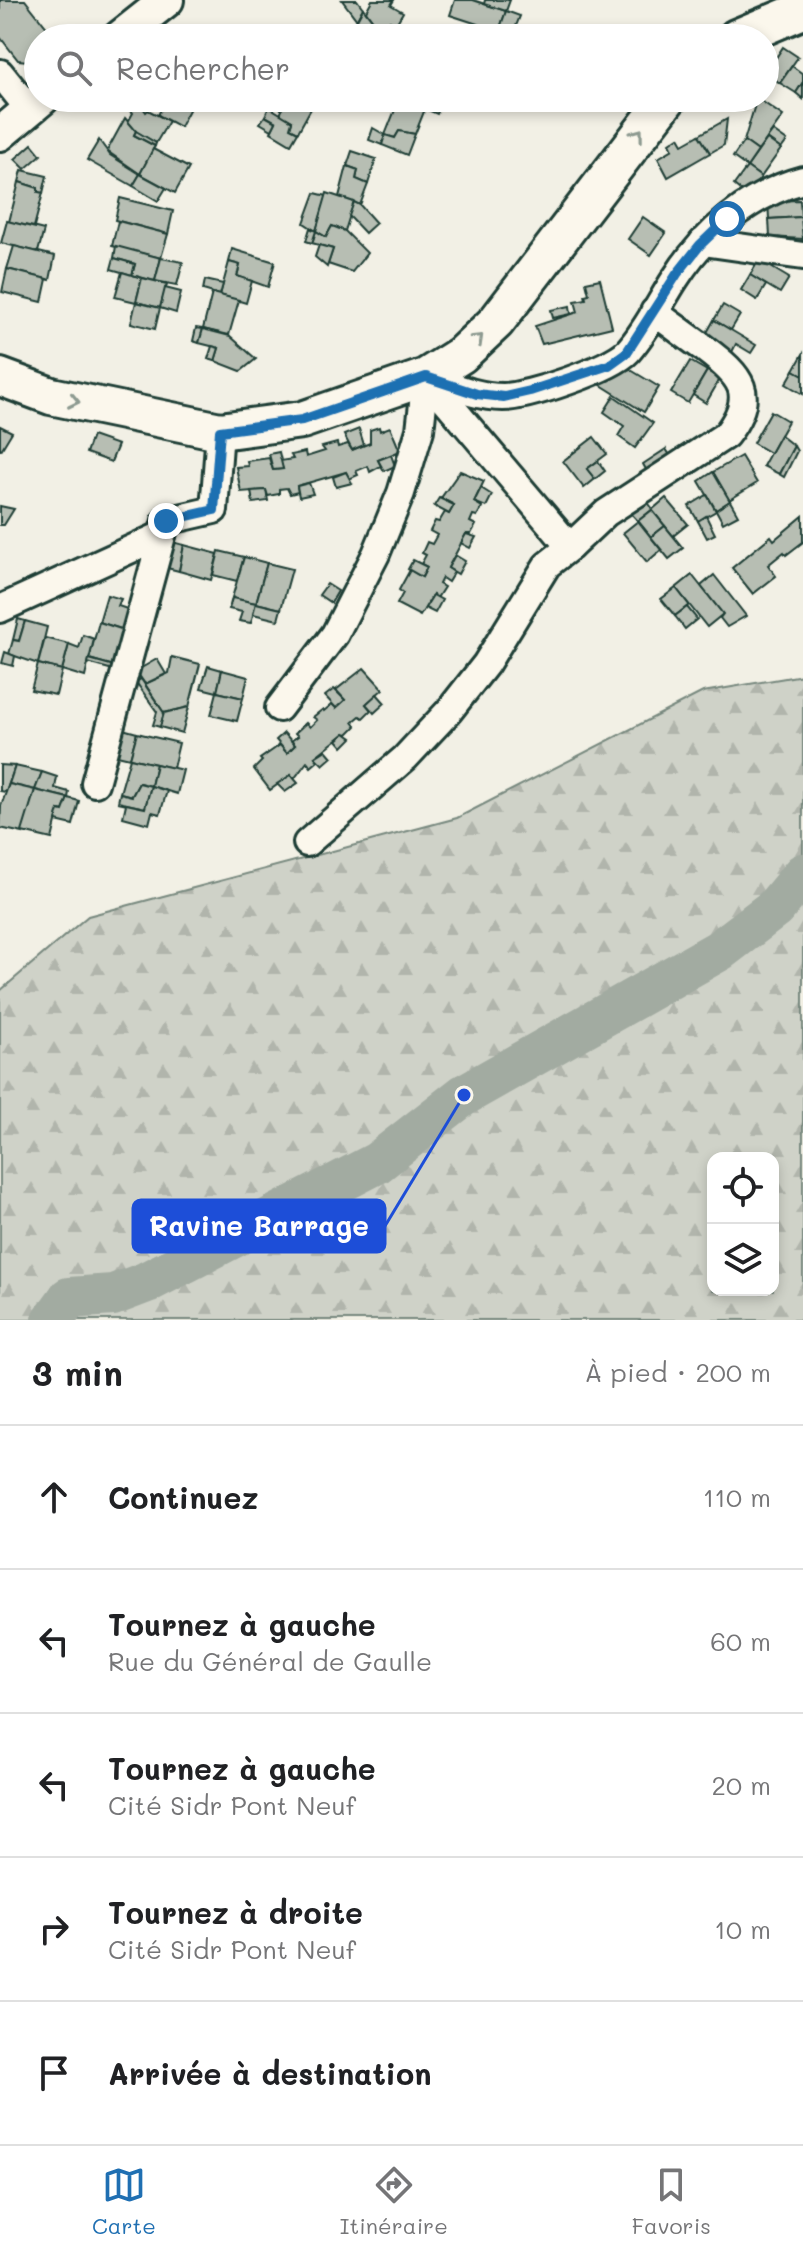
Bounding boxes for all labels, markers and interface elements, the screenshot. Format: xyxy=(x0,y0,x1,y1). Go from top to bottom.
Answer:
search box xyxy=(24,24,779,112)
icon: search xyxy=(52,46,96,90)
text: Rechercher xyxy=(116,48,290,88)
one-way arrow xyxy=(629,128,643,143)
route start xyxy=(709,201,745,237)
one-way arrow xyxy=(469,333,483,348)
one-way arrow xyxy=(67,392,80,409)
route end xyxy=(148,503,184,539)
map controls xyxy=(707,1152,779,1296)
button: locate xyxy=(707,1152,779,1224)
callout: Ravine Barrage xyxy=(133,1200,385,1252)
text: Ravine Barrage xyxy=(149,1207,369,1243)
button: layers xyxy=(707,1224,779,1296)
text: 3 min xyxy=(32,1350,123,1395)
text: À pied · 200 m xyxy=(585,1355,771,1389)
icon: ahead xyxy=(32,1475,76,1519)
text: Continuez xyxy=(108,1477,258,1517)
text: 110 m xyxy=(703,1480,771,1514)
text: Tournez à gauche xyxy=(108,1604,376,1644)
icon: left xyxy=(32,1619,76,1663)
text: 60 m xyxy=(710,1624,771,1658)
text: Rue du Général de Gaulle xyxy=(108,1644,432,1678)
text: Tournez à gauche xyxy=(108,1748,376,1788)
icon: left xyxy=(32,1763,76,1807)
text: 20 m xyxy=(711,1768,771,1802)
text: Cité Sidr Pont Neuf xyxy=(108,1788,356,1822)
text: Tournez à droite xyxy=(108,1892,363,1932)
icon: right xyxy=(32,1907,76,1951)
text: 10 m xyxy=(714,1912,771,1946)
text: Cité Sidr Pont Neuf xyxy=(108,1932,356,1966)
icon: arrive xyxy=(32,2051,76,2095)
text: Arrivée à destination xyxy=(108,2053,431,2093)
tab: Carte xyxy=(92,2163,156,2240)
tab: Itinéraire xyxy=(340,2163,448,2240)
tab: Favoris xyxy=(632,2163,711,2240)

